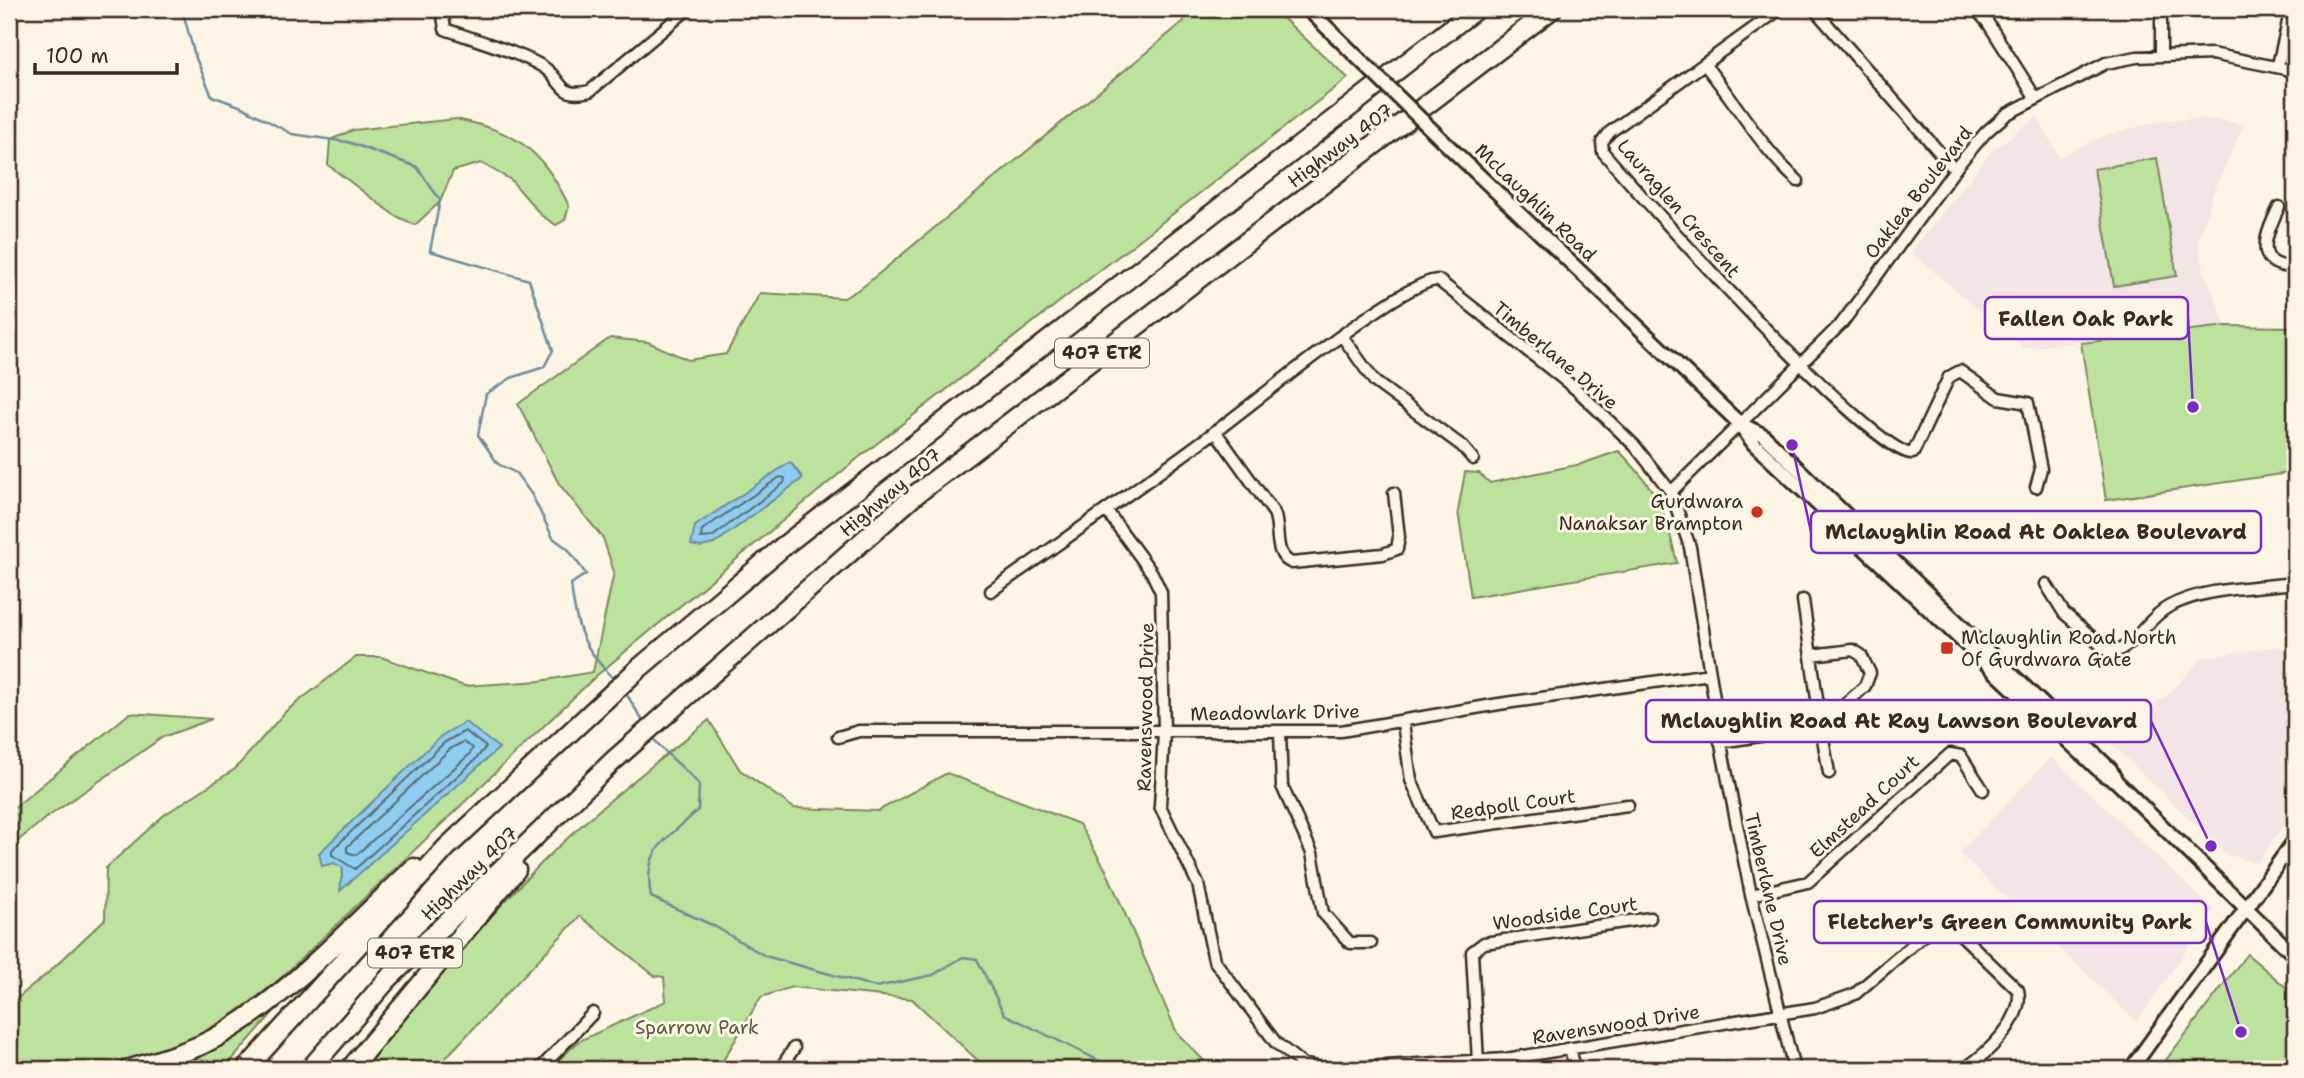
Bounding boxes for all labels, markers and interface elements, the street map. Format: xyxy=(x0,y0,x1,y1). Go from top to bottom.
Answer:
scale bar xyxy=(35,32,177,76)
text: 100 m xyxy=(46,42,109,70)
street label: Highway 407 xyxy=(1283,98,1398,193)
street label: Oaklea Boulevard xyxy=(1859,121,1978,264)
street label: Lauraglen Crescent xyxy=(1612,134,1746,283)
street label: McLaughlin Road xyxy=(1470,138,1602,267)
street label: Timberlane Drive xyxy=(1488,296,1623,415)
callout: Fallen Oak Park xyxy=(1985,297,2188,339)
text: Fallen Oak Park xyxy=(1998,305,2174,333)
road number: 407 ETR xyxy=(1055,338,1149,368)
street label: Highway 407 xyxy=(834,442,946,542)
place label: Gurdwara Nanaksar Brampton xyxy=(1558,489,1743,536)
marker: Gurdwara Nanaksar Brampton xyxy=(1749,504,1765,520)
callout: Mclaughlin Road At Oaklea Boulevard xyxy=(1811,511,2261,553)
text: Mclaughlin Road At Oaklea Boulevard xyxy=(1825,518,2247,546)
street label: Ravenswood Drive xyxy=(1132,622,1159,792)
place label: Mclaughlin Road North Of Gurdwara Gate xyxy=(1961,625,2177,672)
marker: Mclaughlin Road North Of Gurdwara Gate xyxy=(1939,640,1955,656)
street label: Meadowlark Drive xyxy=(1190,699,1360,726)
callout: Mclaughlin Road At Ray Lawson Boulevard xyxy=(1646,700,2151,742)
text: Mclaughlin Road At Ray Lawson Boulevard xyxy=(1661,707,2137,735)
street label: Elmstead Court xyxy=(1804,749,1925,864)
street label: Redpoll Court xyxy=(1449,783,1577,826)
street label: Timberlane Drive xyxy=(1739,810,1798,968)
street label: Highway 407 xyxy=(415,821,523,926)
street label: Woodside Court xyxy=(1491,891,1639,936)
callout: Fletcher's Green Community Park xyxy=(1814,901,2206,943)
text: Fletcher's Green Community Park xyxy=(1828,908,2192,936)
road number: 407 ETR xyxy=(368,938,462,968)
street label: Ravenswood Drive xyxy=(1531,999,1702,1050)
park label: Sparrow Park xyxy=(635,1015,759,1040)

